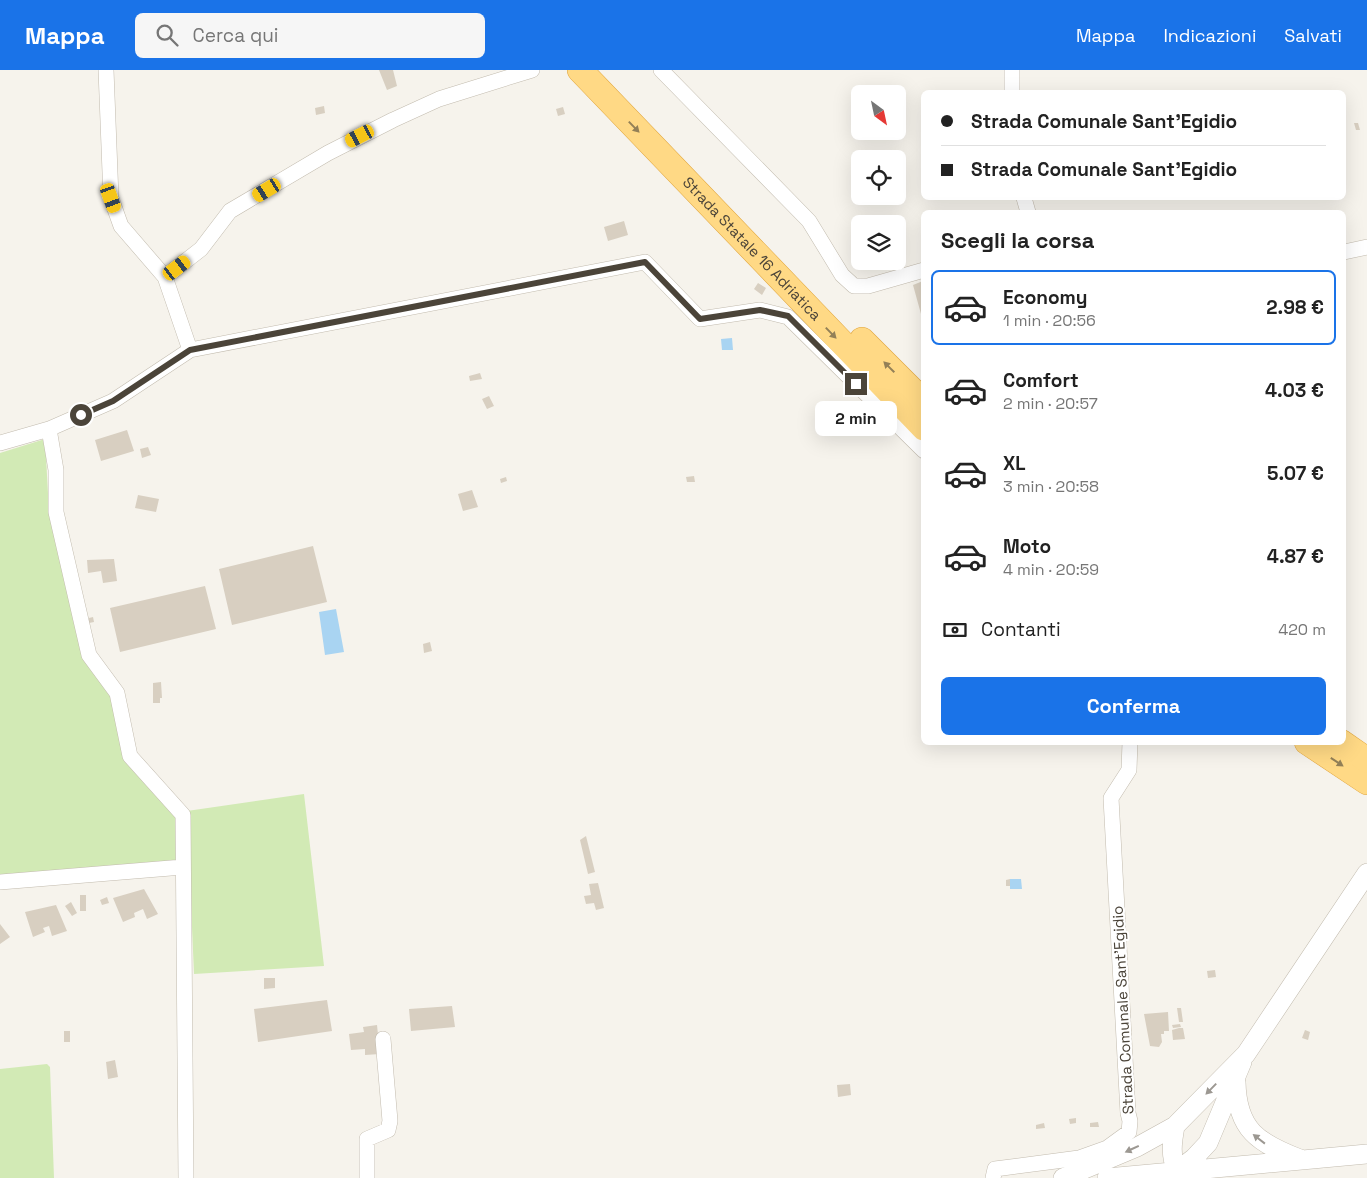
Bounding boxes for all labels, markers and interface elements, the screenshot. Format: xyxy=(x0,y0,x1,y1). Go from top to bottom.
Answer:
search box xyxy=(135,13,485,58)
text: Mappa xyxy=(25,20,105,51)
icon: search xyxy=(153,21,181,49)
text: Cerca qui xyxy=(193,23,279,48)
text: Mappa xyxy=(1076,24,1135,47)
text: Indicazioni xyxy=(1163,24,1256,47)
text: Salvati xyxy=(1284,24,1342,47)
north arrow xyxy=(851,85,906,140)
map controls xyxy=(851,85,906,270)
text: Strada Comunale Sant'Egidio xyxy=(971,109,1237,134)
one-way arrow xyxy=(628,121,640,133)
car xyxy=(343,123,376,149)
button: locate xyxy=(851,150,906,205)
text: Strada Comunale Sant'Egidio xyxy=(971,157,1237,182)
street label: Strada Statale 16 Adriatica xyxy=(679,173,826,325)
car xyxy=(250,176,283,204)
car xyxy=(98,181,123,215)
button: layers xyxy=(851,215,906,270)
text: Scegli la corsa xyxy=(941,226,1094,254)
car xyxy=(160,253,193,283)
icon: car xyxy=(943,285,988,330)
text: Economy xyxy=(1003,285,1087,310)
text: 2.98 € xyxy=(1266,295,1324,320)
text: 1 min · 20:56 xyxy=(1003,310,1096,331)
one-way arrow xyxy=(825,326,837,338)
one-way arrow xyxy=(884,361,896,373)
icon: car xyxy=(943,368,988,413)
text: Comfort xyxy=(1003,368,1079,393)
route end xyxy=(845,373,867,395)
text: 4.03 € xyxy=(1265,378,1324,403)
text: 2 min · 20:57 xyxy=(1003,393,1098,414)
callout: 2 min xyxy=(815,402,897,436)
route start xyxy=(70,404,92,426)
text: 2 min xyxy=(835,408,877,429)
icon: car xyxy=(943,451,988,496)
text: XL xyxy=(1003,451,1026,476)
text: 5.07 € xyxy=(1267,461,1324,486)
text: 3 min · 20:58 xyxy=(1003,476,1099,497)
icon: car xyxy=(943,534,988,579)
text: Moto xyxy=(1003,534,1051,559)
text: 4.87 € xyxy=(1267,544,1324,569)
text: 4 min · 20:59 xyxy=(1003,559,1099,580)
icon: cash xyxy=(941,616,969,644)
text: Contanti xyxy=(981,617,1061,642)
text: 420 m xyxy=(1278,619,1326,640)
button: Conferma xyxy=(941,677,1326,735)
one-way arrow xyxy=(1330,757,1344,767)
street label: Strada Comunale Sant'Egidio xyxy=(1108,905,1137,1115)
one-way arrow xyxy=(1206,1083,1218,1095)
one-way arrow xyxy=(1253,1134,1266,1145)
one-way arrow xyxy=(1125,1146,1139,1154)

